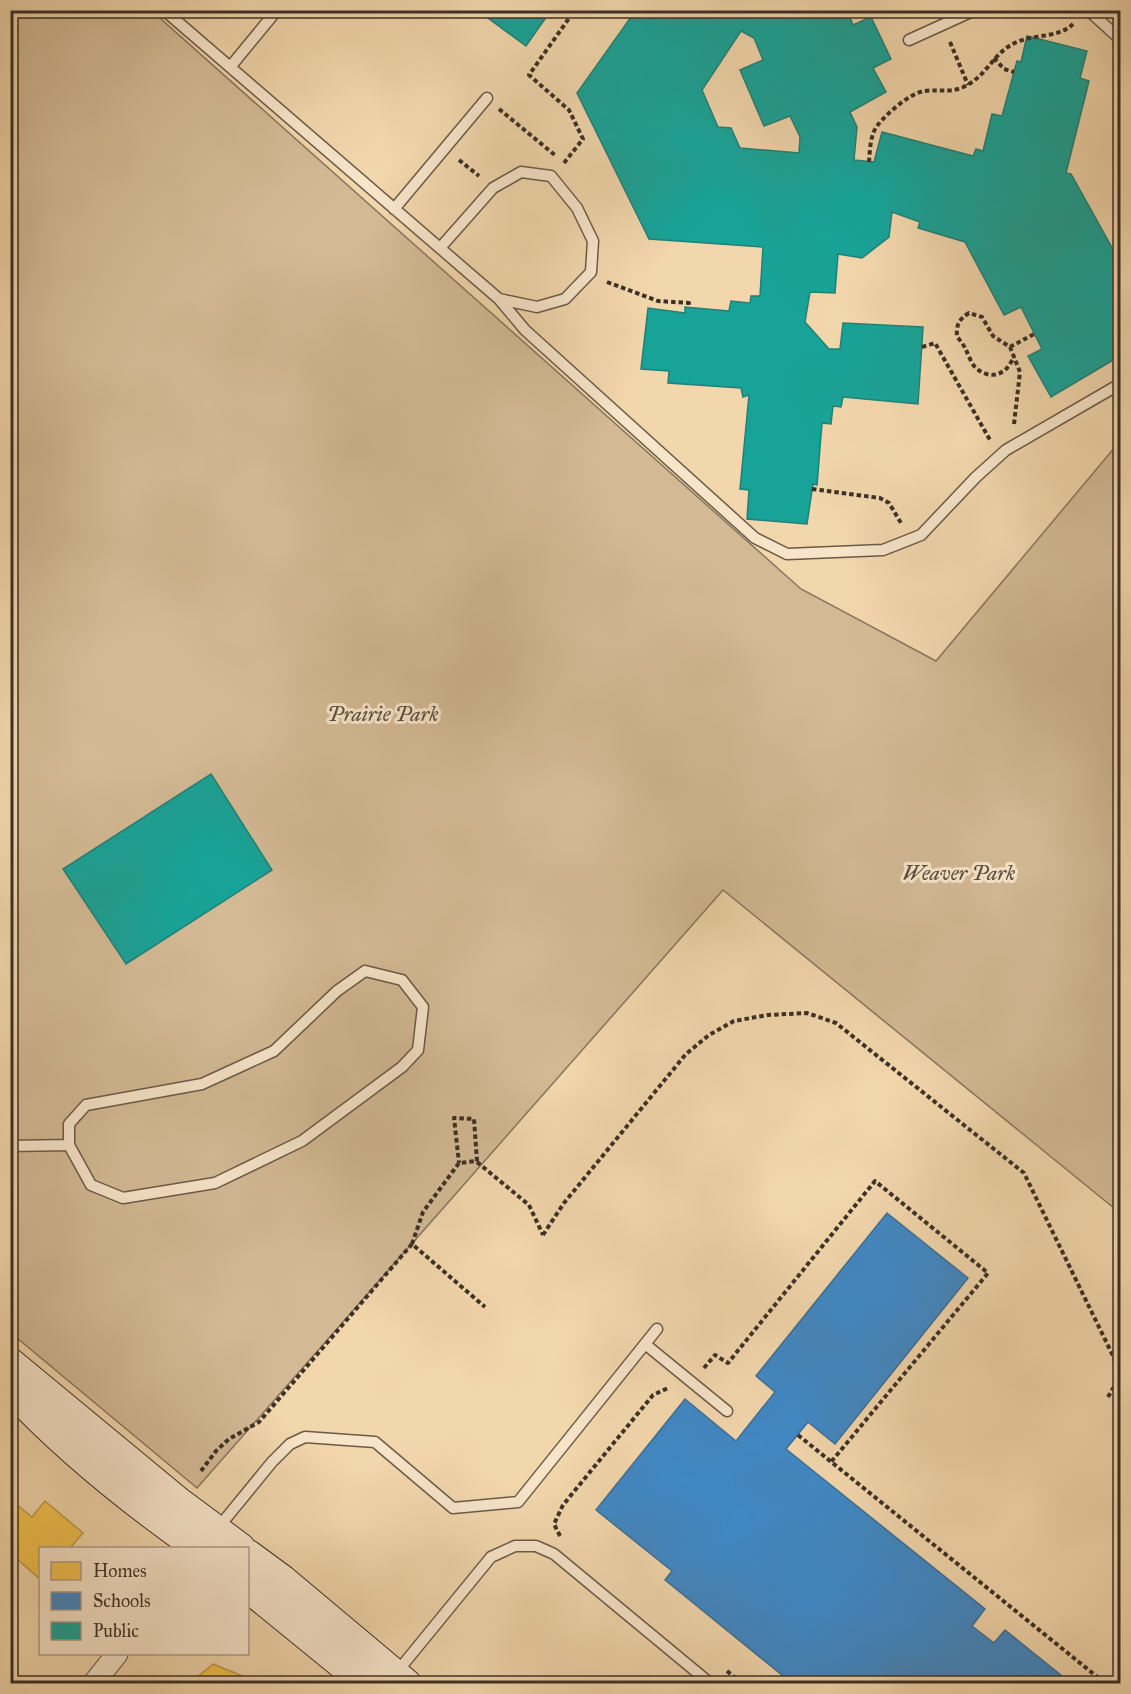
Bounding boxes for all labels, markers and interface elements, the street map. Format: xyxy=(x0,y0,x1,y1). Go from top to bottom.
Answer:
park label: Prairie Park xyxy=(327,701,439,727)
park label: Weaver Park xyxy=(903,860,1016,886)
legend xyxy=(39,1547,249,1655)
text: Homes xyxy=(93,1560,147,1582)
text: Schools xyxy=(93,1590,151,1612)
text: Public xyxy=(93,1620,139,1642)

